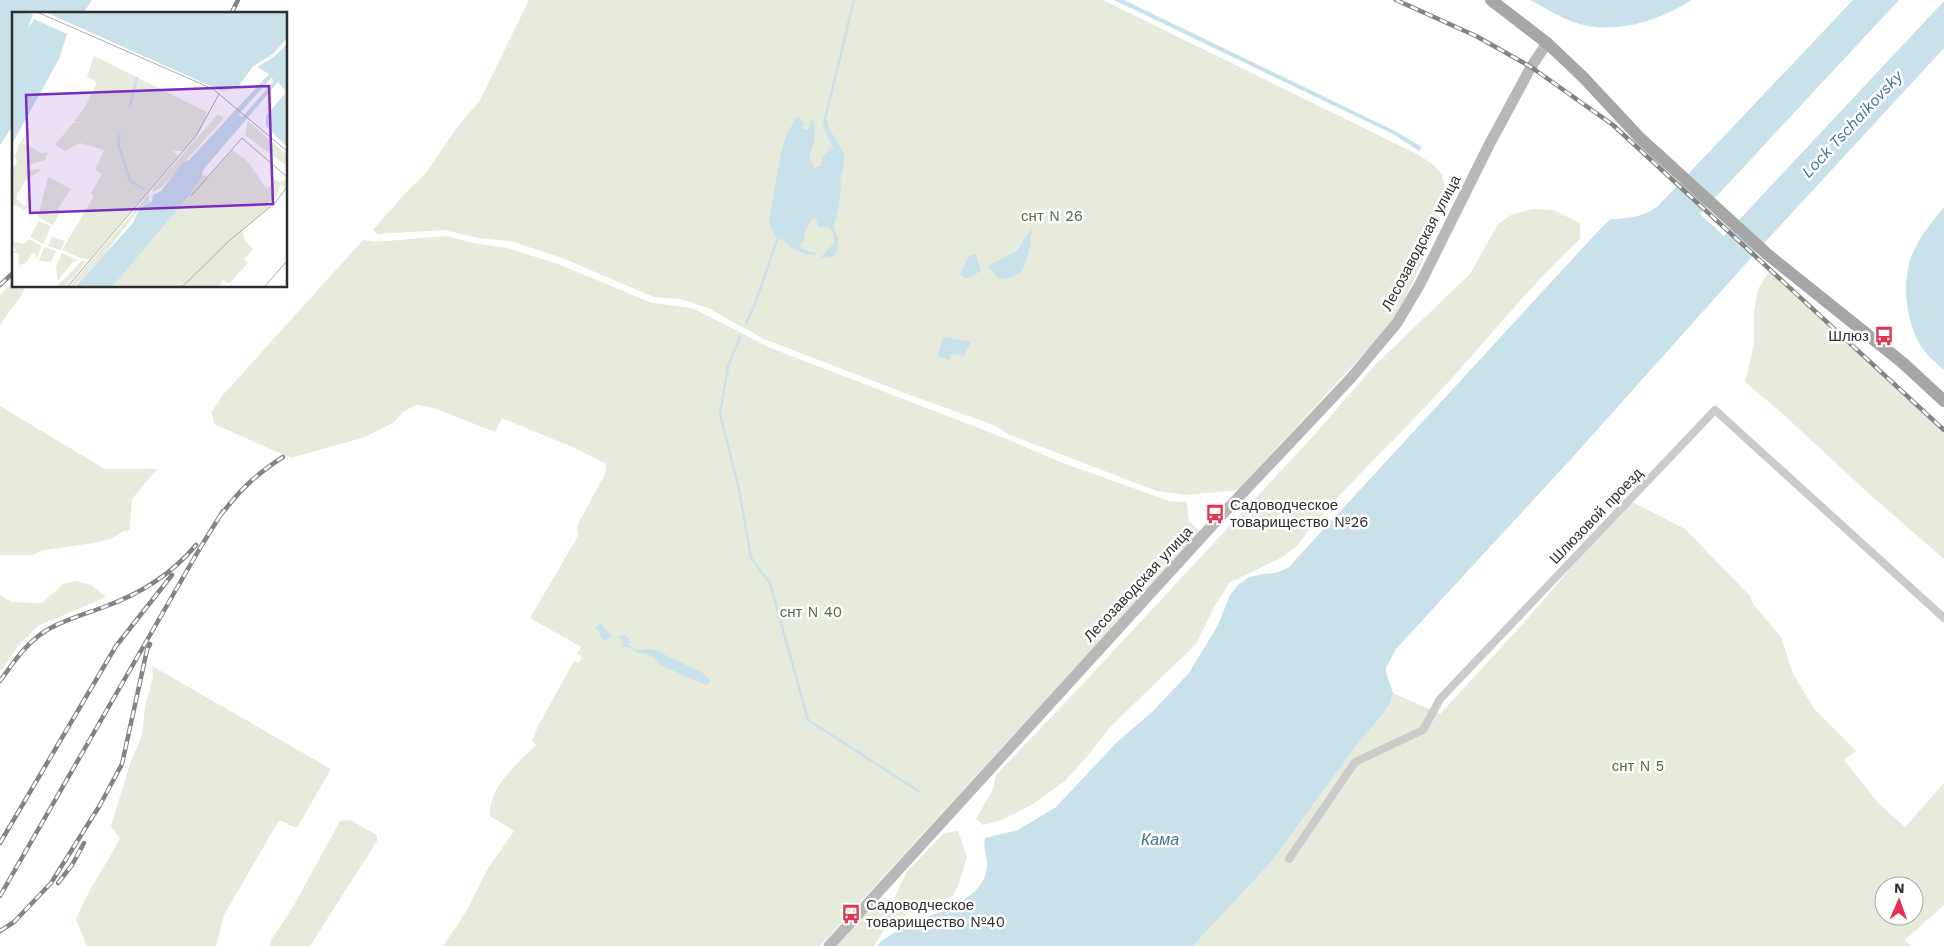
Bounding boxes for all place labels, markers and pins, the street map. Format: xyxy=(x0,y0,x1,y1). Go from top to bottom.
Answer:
bus stop icon: Шлюз xyxy=(1873,325,1895,347)
place label: Шлюз xyxy=(1828,327,1869,345)
place label: Садоводческое товарищество №26 xyxy=(1230,496,1368,531)
bus stop icon: Садоводческое товарищество №26 xyxy=(1204,503,1226,525)
place label: Садоводческое товарищество №40 xyxy=(866,896,1005,931)
bus stop icon: Садоводческое товарищество №40 xyxy=(840,903,862,925)

